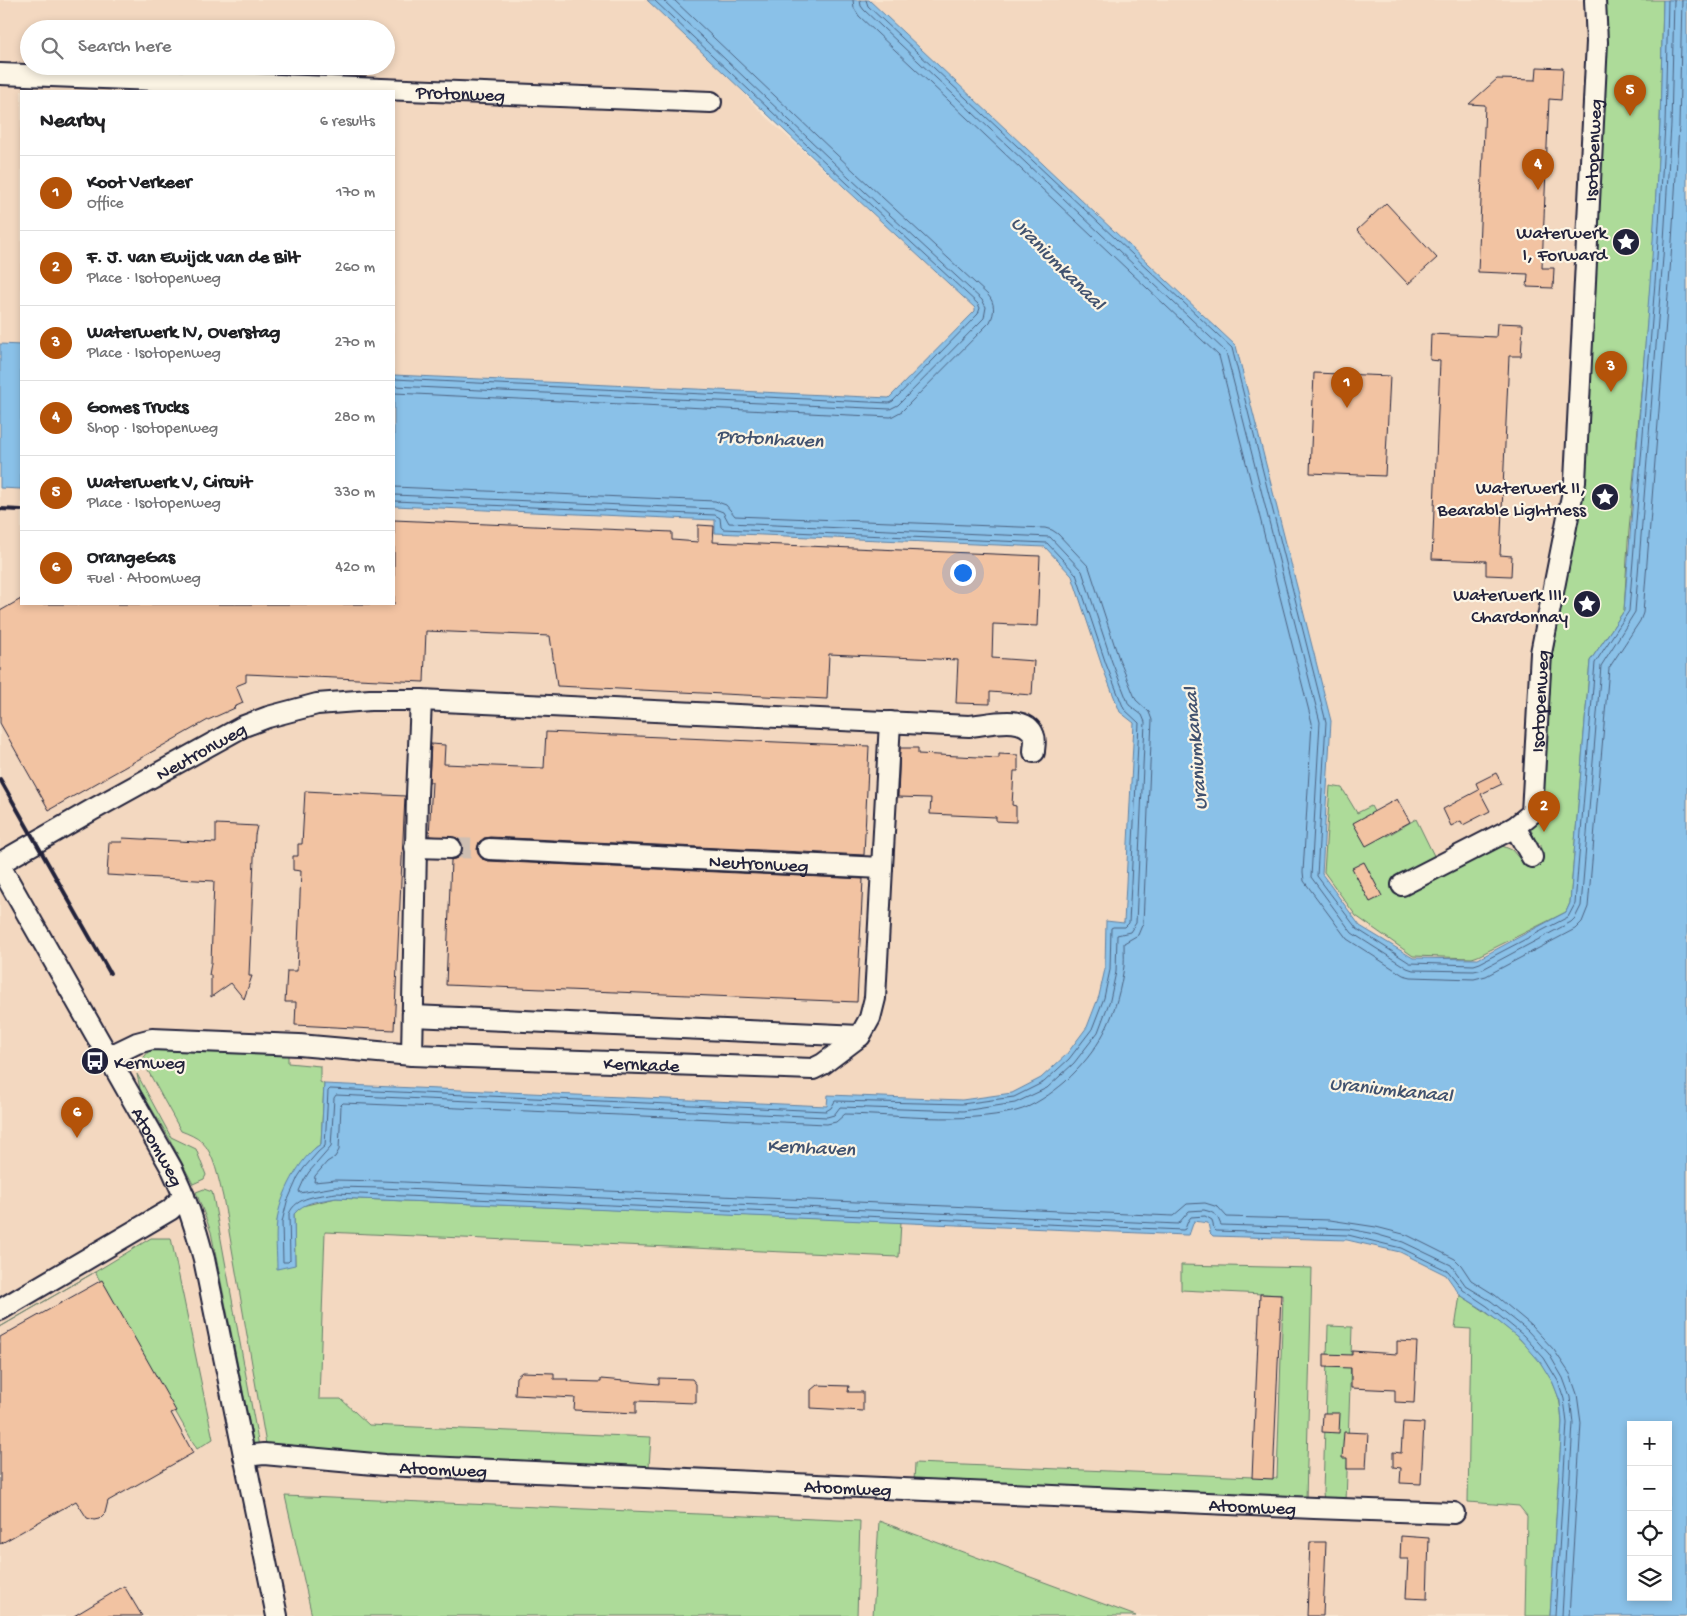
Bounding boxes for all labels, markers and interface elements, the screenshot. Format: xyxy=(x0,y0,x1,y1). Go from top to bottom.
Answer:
search box xyxy=(20,20,395,75)
icon: search xyxy=(38,34,66,62)
text: Search here xyxy=(78,36,172,59)
pin: 5 xyxy=(1614,75,1646,116)
street label: Protonweg xyxy=(415,82,506,109)
street label: Isotopenweg xyxy=(1581,98,1609,202)
text: Nearby xyxy=(40,110,105,135)
text: 6 results xyxy=(320,113,375,132)
pin: 4 xyxy=(1522,149,1554,190)
text: Koot Verkeer xyxy=(87,172,191,195)
text: 1 xyxy=(53,184,59,203)
text: 170 m xyxy=(336,184,375,203)
text: Office xyxy=(87,195,124,214)
water label: Uraniumkanaal xyxy=(1005,213,1109,317)
place label: Waterwerk I, Forward xyxy=(1516,223,1609,268)
place icon: Waterwerk I, Forward xyxy=(1611,227,1641,257)
text: F. J. van Ewijck van de Bilt xyxy=(87,247,299,270)
text: 2 xyxy=(52,259,60,278)
text: 260 m xyxy=(335,259,375,278)
text: Place · Isotopenweg xyxy=(87,270,221,289)
text: Waterwerk IV, Overstag xyxy=(87,322,280,345)
text: 3 xyxy=(52,334,60,353)
text: 270 m xyxy=(335,334,375,353)
text: Place · Isotopenweg xyxy=(87,345,221,364)
pin: 3 xyxy=(1595,351,1627,392)
pin: 1 xyxy=(1331,367,1363,408)
text: Gomes Trucks xyxy=(87,397,189,420)
text: 4 xyxy=(52,409,60,428)
text: 280 m xyxy=(334,409,375,428)
text: Shop · Isotopenweg xyxy=(87,420,218,439)
water label: Protonhaven xyxy=(716,426,824,455)
text: Waterwerk V, Circuit xyxy=(87,472,252,495)
place label: Waterwerk II, Bearable Lightness xyxy=(1436,478,1587,523)
place icon: Waterwerk II, Bearable Lightness xyxy=(1590,482,1620,512)
text: 5 xyxy=(52,484,60,503)
text: 330 m xyxy=(334,484,375,503)
text: Place · Isotopenweg xyxy=(87,495,221,514)
text: OrangeGas xyxy=(87,547,175,570)
text: 6 xyxy=(52,559,60,578)
text: 420 m xyxy=(335,559,375,578)
your location xyxy=(950,560,976,586)
text: Fuel · Atoomweg xyxy=(87,570,201,589)
place label: Waterwerk III, Chardonnay xyxy=(1453,585,1569,630)
place icon: Waterwerk III, Chardonnay xyxy=(1572,589,1602,619)
street label: Isotopenweg xyxy=(1527,649,1556,753)
water label: Uraniumkanaal xyxy=(1181,685,1214,811)
street label: Neutronweg xyxy=(153,719,252,787)
pin: 2 xyxy=(1528,791,1560,832)
street label: Neutronweg xyxy=(708,852,809,879)
bus stop icon: Kernweg xyxy=(80,1046,110,1076)
place label: Kernweg xyxy=(114,1053,186,1076)
street label: Kernkade xyxy=(603,1054,680,1079)
water label: Uraniumkanaal xyxy=(1328,1074,1455,1110)
pin: 6 xyxy=(61,1097,93,1138)
street label: Atoomweg xyxy=(124,1104,187,1191)
water label: Kernhaven xyxy=(766,1136,856,1163)
map controls xyxy=(1627,1421,1672,1601)
button: + xyxy=(1627,1421,1672,1466)
street label: Atoomweg xyxy=(399,1458,488,1485)
button: − xyxy=(1627,1466,1672,1511)
street label: Atoomweg xyxy=(803,1476,892,1503)
street label: Atoomweg xyxy=(1208,1495,1297,1522)
button: locate xyxy=(1627,1511,1672,1556)
button: layers xyxy=(1627,1556,1672,1601)

